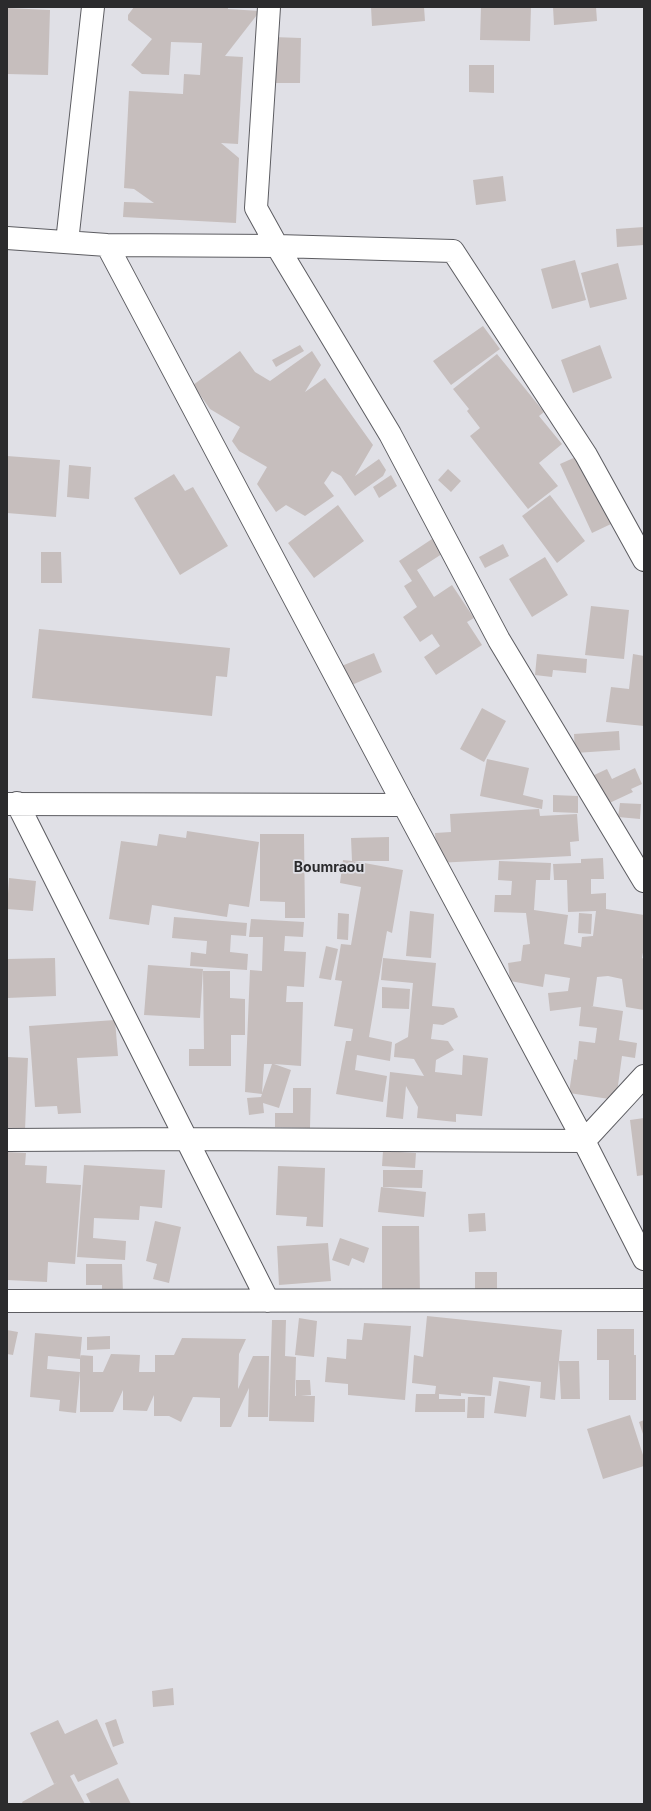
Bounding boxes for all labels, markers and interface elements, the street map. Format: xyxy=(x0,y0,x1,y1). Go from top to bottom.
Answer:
district label: Boumraou xyxy=(294,860,364,876)

